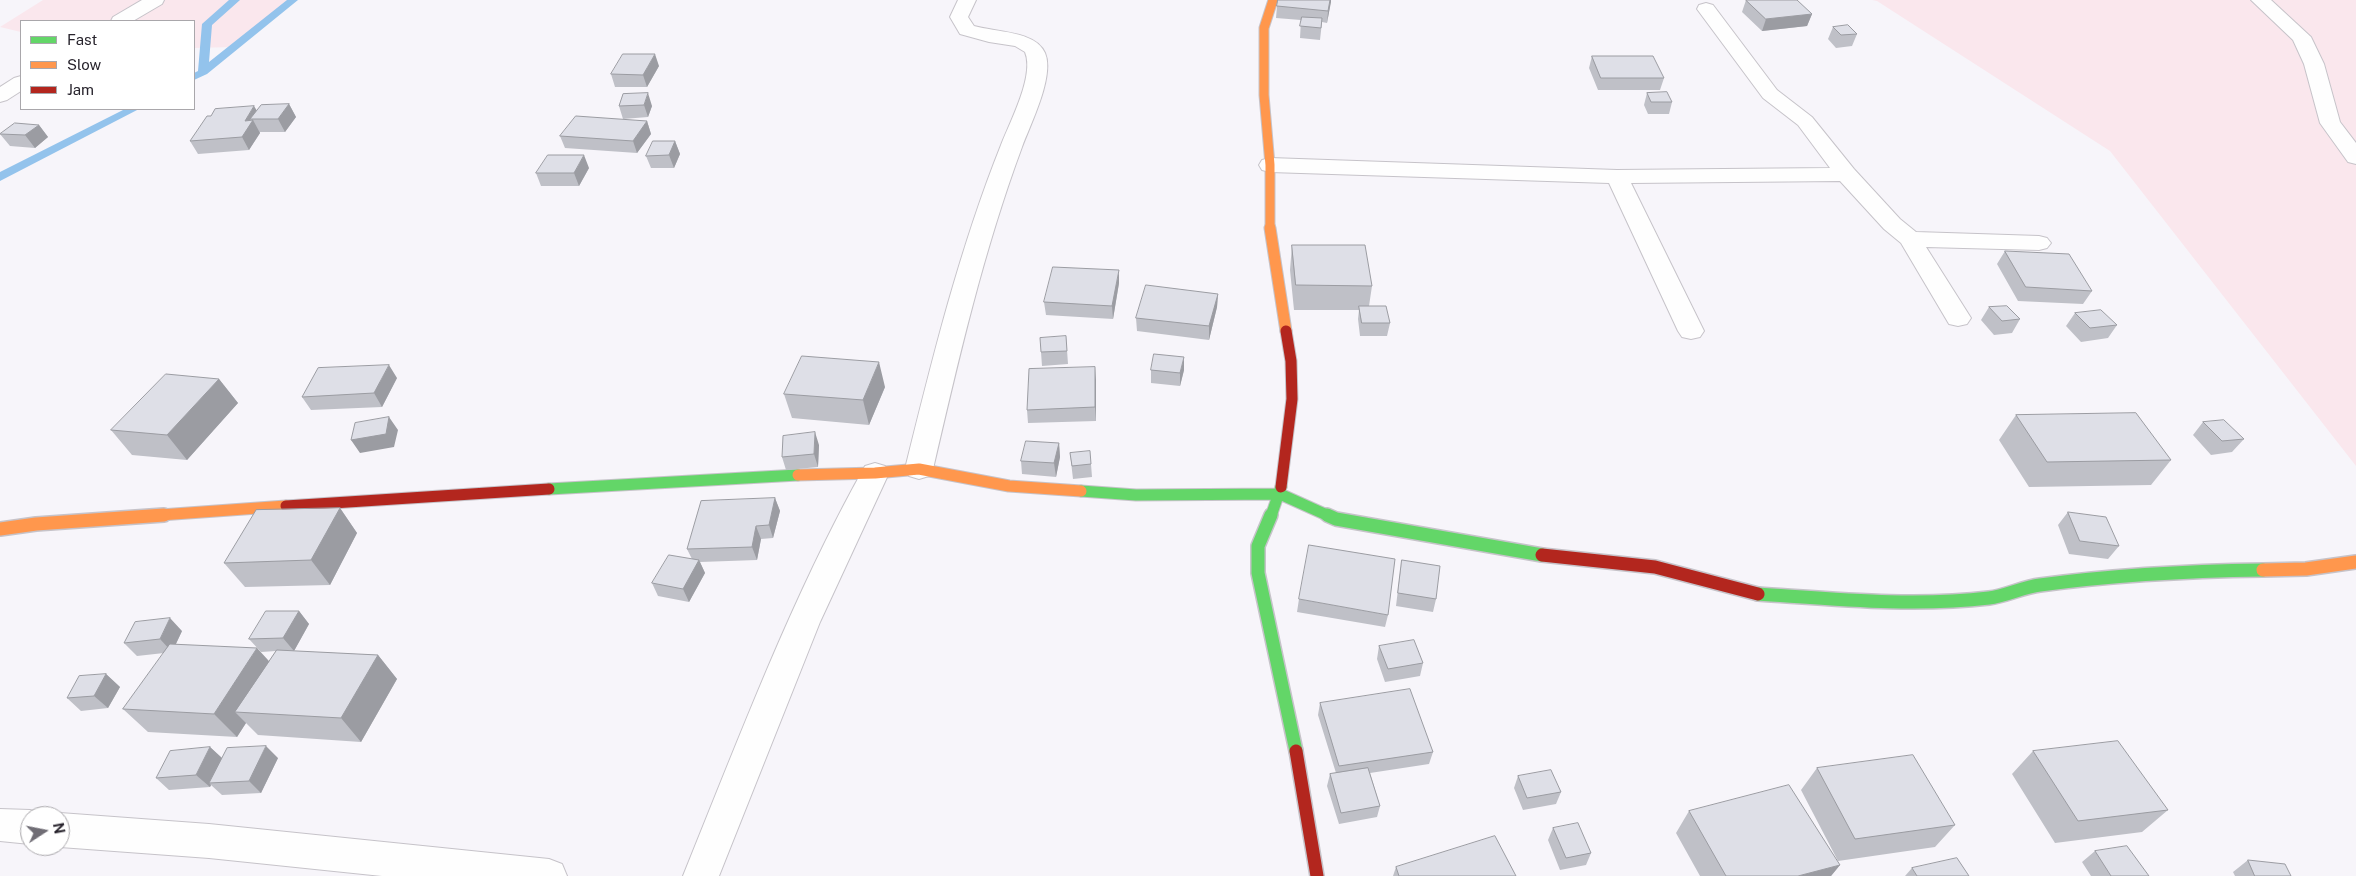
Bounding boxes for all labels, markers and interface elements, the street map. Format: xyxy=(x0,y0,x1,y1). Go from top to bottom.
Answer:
legend xyxy=(20,20,195,110)
text: Fast xyxy=(67,31,97,48)
text: Slow xyxy=(67,56,101,73)
text: Jam xyxy=(67,81,94,98)
north arrow xyxy=(20,806,70,856)
text: N xyxy=(50,821,68,835)

